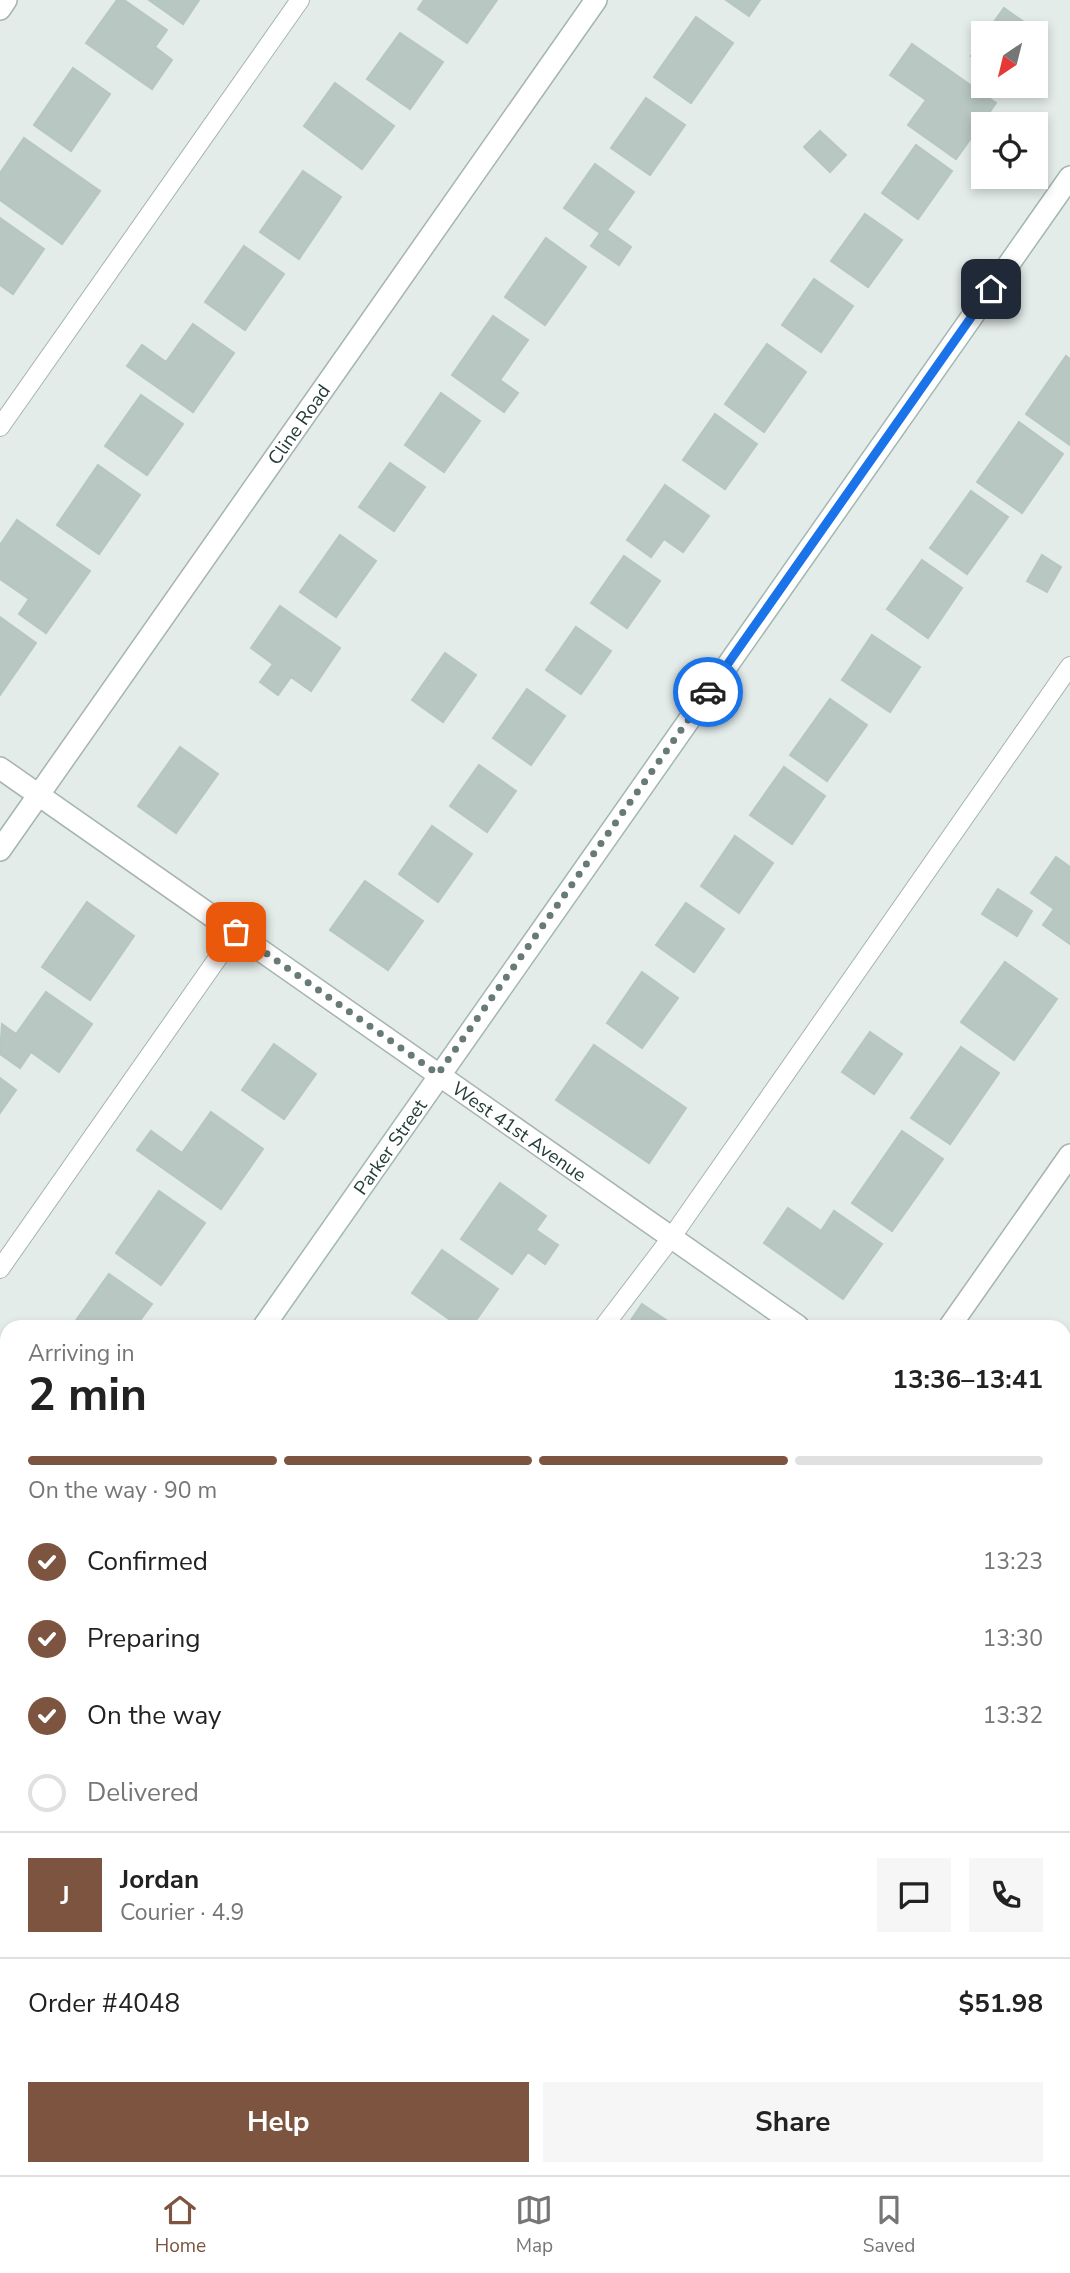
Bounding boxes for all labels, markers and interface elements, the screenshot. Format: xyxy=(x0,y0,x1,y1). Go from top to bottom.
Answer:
north arrow xyxy=(971,21,1048,98)
map controls xyxy=(971,21,1048,189)
button: locate xyxy=(971,112,1048,189)
pin xyxy=(961,259,1021,319)
icon: home xyxy=(972,270,1010,308)
street label: Cline Road xyxy=(262,379,337,470)
courier xyxy=(673,657,743,727)
icon: car xyxy=(689,673,727,711)
pin xyxy=(206,902,266,962)
icon: bag xyxy=(217,913,255,951)
street label: West 41st Avenue xyxy=(447,1076,591,1188)
street label: Parker Street xyxy=(348,1094,433,1200)
text: Arriving in xyxy=(28,1338,135,1369)
text: 13:36–13:41 xyxy=(892,1362,1043,1397)
text: 2 min xyxy=(28,1363,147,1426)
text: On the way · 90 m xyxy=(28,1475,217,1506)
icon: check xyxy=(28,1543,66,1581)
text: Confirmed xyxy=(87,1544,208,1579)
text: 13:23 xyxy=(983,1546,1043,1577)
icon: check xyxy=(28,1620,66,1658)
text: Preparing xyxy=(87,1621,200,1656)
text: 13:30 xyxy=(983,1623,1043,1654)
icon: check xyxy=(28,1697,66,1735)
text: On the way xyxy=(87,1698,221,1733)
text: 13:32 xyxy=(983,1700,1043,1731)
text: Delivered xyxy=(87,1775,199,1810)
button: chat xyxy=(877,1858,951,1932)
button: phone xyxy=(969,1858,1043,1932)
text: Jordan xyxy=(120,1862,199,1897)
text: J xyxy=(60,1878,70,1913)
text: Courier · 4.9 xyxy=(120,1897,244,1928)
text: Order #4048 xyxy=(28,1986,180,2021)
text: $51.98 xyxy=(959,1986,1043,2021)
button: Help xyxy=(28,2082,529,2162)
button: Share xyxy=(543,2082,1043,2162)
tab: Home xyxy=(155,2191,206,2259)
tab: Map xyxy=(515,2191,553,2259)
tab: Saved xyxy=(863,2191,915,2259)

